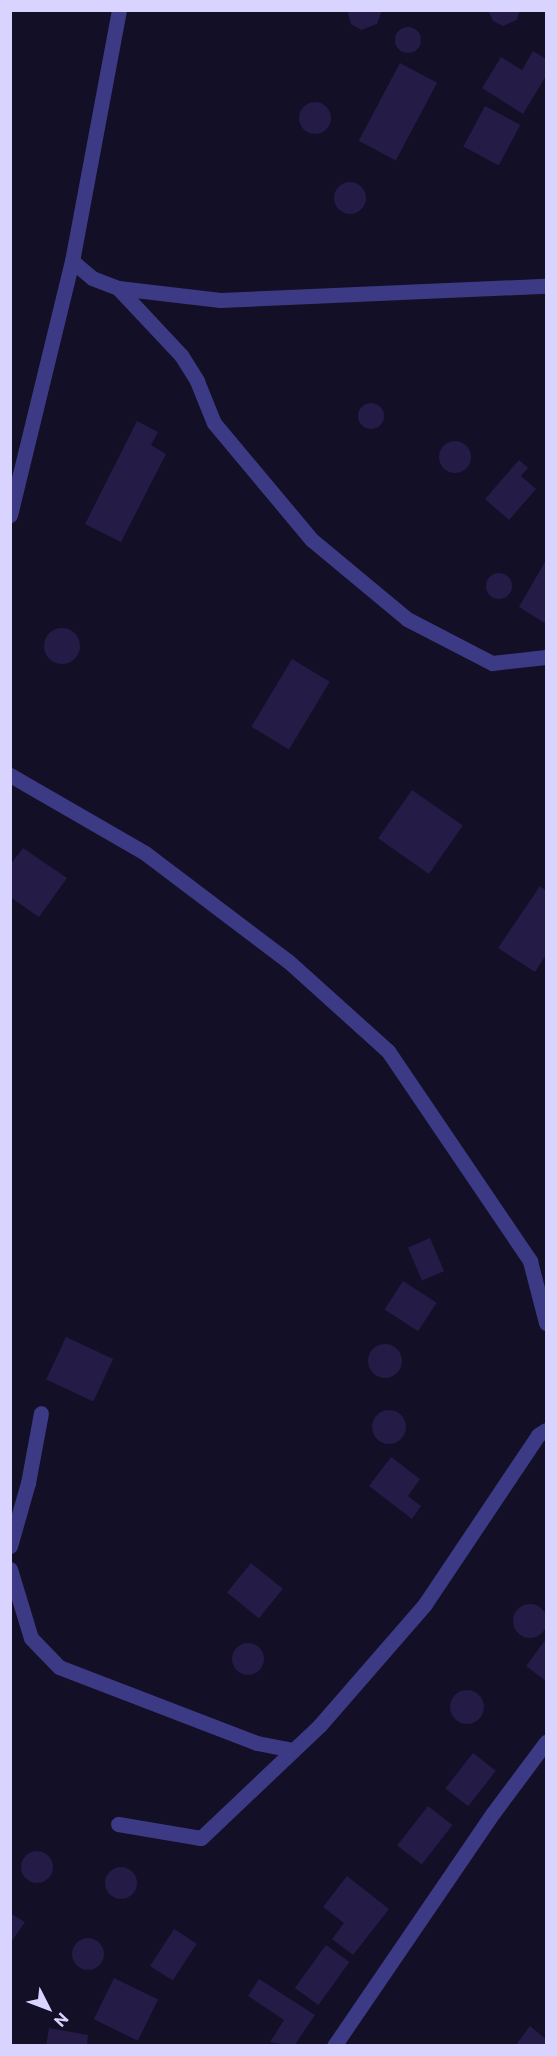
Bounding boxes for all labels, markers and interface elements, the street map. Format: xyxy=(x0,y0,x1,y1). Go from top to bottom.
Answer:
north arrow xyxy=(18,1978,78,2038)
text: N xyxy=(51,2010,73,2031)

